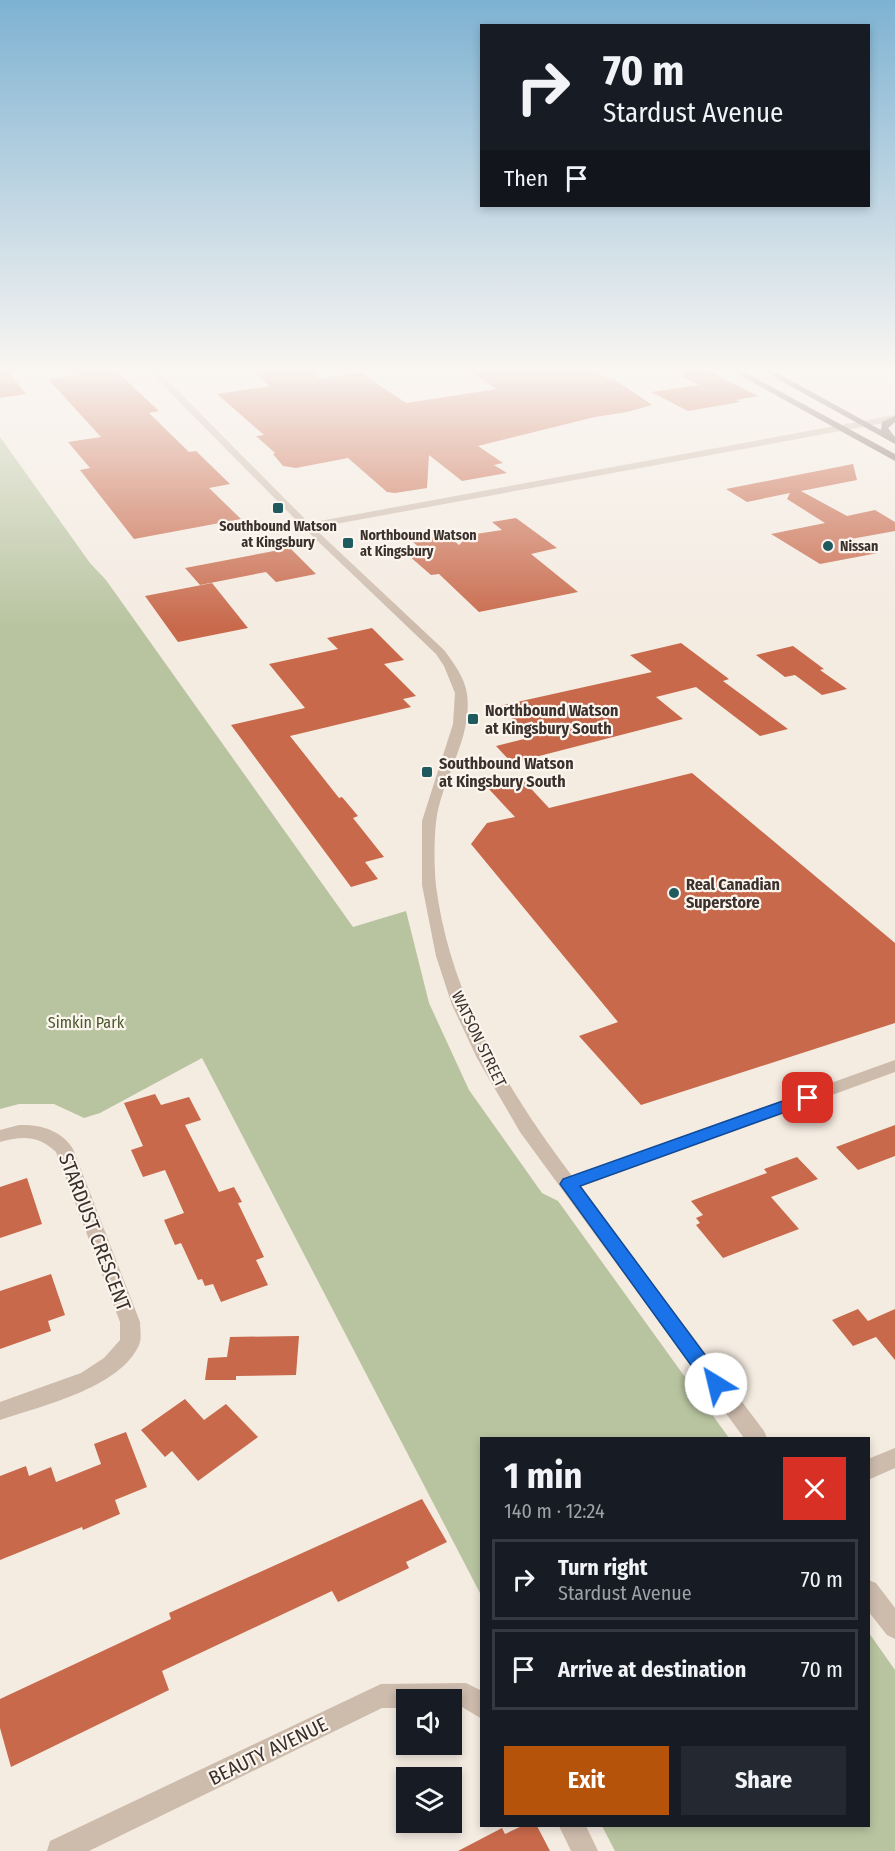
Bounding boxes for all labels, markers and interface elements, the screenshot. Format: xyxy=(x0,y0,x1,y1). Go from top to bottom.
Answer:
text: 70 m xyxy=(603,46,684,96)
icon: right xyxy=(504,48,582,126)
text: Stardust Avenue xyxy=(603,97,783,129)
icon: arrive xyxy=(560,162,593,195)
text: Then xyxy=(504,165,548,192)
marker: Southbound Watson at Kingsbury xyxy=(271,501,285,515)
place label: Southbound Watson at Kingsbury xyxy=(219,518,337,551)
place label: Northbound Watson at Kingsbury xyxy=(360,527,477,560)
marker: Northbound Watson at Kingsbury xyxy=(341,536,355,550)
place label: Nissan xyxy=(840,538,878,555)
marker: Nissan xyxy=(821,539,835,553)
place label: Northbound Watson at Kingsbury South xyxy=(485,701,618,738)
marker: Northbound Watson at Kingsbury South xyxy=(466,712,480,726)
place label: Southbound Watson at Kingsbury South xyxy=(439,754,574,791)
marker: Southbound Watson at Kingsbury South xyxy=(420,765,434,779)
place label: Real Canadian Superstore xyxy=(686,875,780,912)
marker: Real Canadian Superstore xyxy=(667,886,681,900)
street label: WATSON STREET xyxy=(448,988,511,1091)
park label: Simkin Park xyxy=(48,1013,125,1032)
pin xyxy=(782,1072,833,1123)
icon: arrive xyxy=(791,1081,824,1114)
street label: STARDUST CRESCENT xyxy=(54,1150,136,1315)
position arrow xyxy=(684,1352,748,1416)
text: 1 min xyxy=(504,1454,582,1498)
button: close xyxy=(783,1457,846,1520)
text: 140 m · 12:24 xyxy=(504,1499,605,1523)
text: Turn right xyxy=(558,1554,647,1581)
icon: right xyxy=(507,1563,540,1596)
text: 70 m xyxy=(801,1566,843,1593)
text: Stardust Avenue xyxy=(558,1581,692,1605)
icon: arrive xyxy=(507,1653,540,1686)
text: Arrive at destination xyxy=(558,1656,746,1683)
text: 70 m xyxy=(801,1656,843,1683)
map controls xyxy=(396,1689,462,1833)
button: sound xyxy=(396,1689,462,1755)
street label: BEAUTY AVENUE xyxy=(205,1712,331,1790)
button: Exit xyxy=(504,1746,669,1815)
button: Share xyxy=(681,1746,846,1815)
button: layers xyxy=(396,1767,462,1833)

